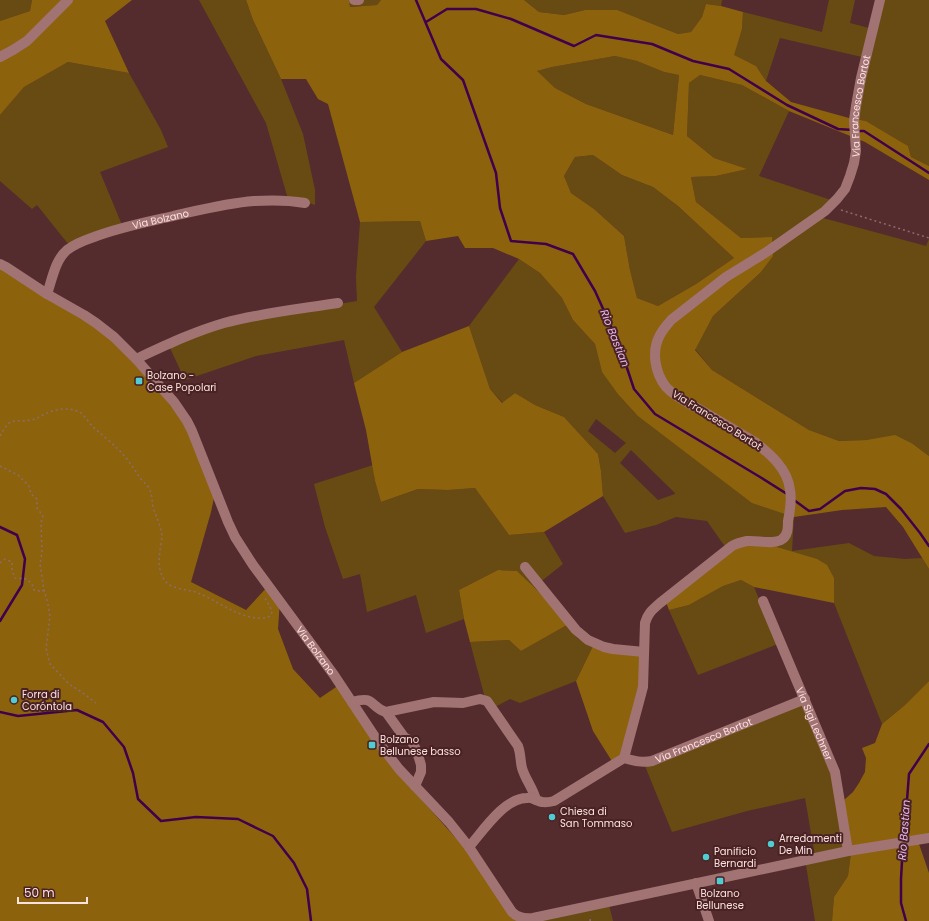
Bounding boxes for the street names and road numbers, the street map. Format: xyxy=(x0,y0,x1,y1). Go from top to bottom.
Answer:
street label: Via Francesco Bortot xyxy=(846,53,874,158)
street label: Via Bolzano xyxy=(131,205,190,233)
street label: Via Francesco Bortot xyxy=(669,386,765,454)
street label: Via Bolzano xyxy=(293,623,339,678)
street label: Via Sigi Lechner xyxy=(793,685,837,763)
street label: Via Francesco Bortot xyxy=(653,714,754,766)

